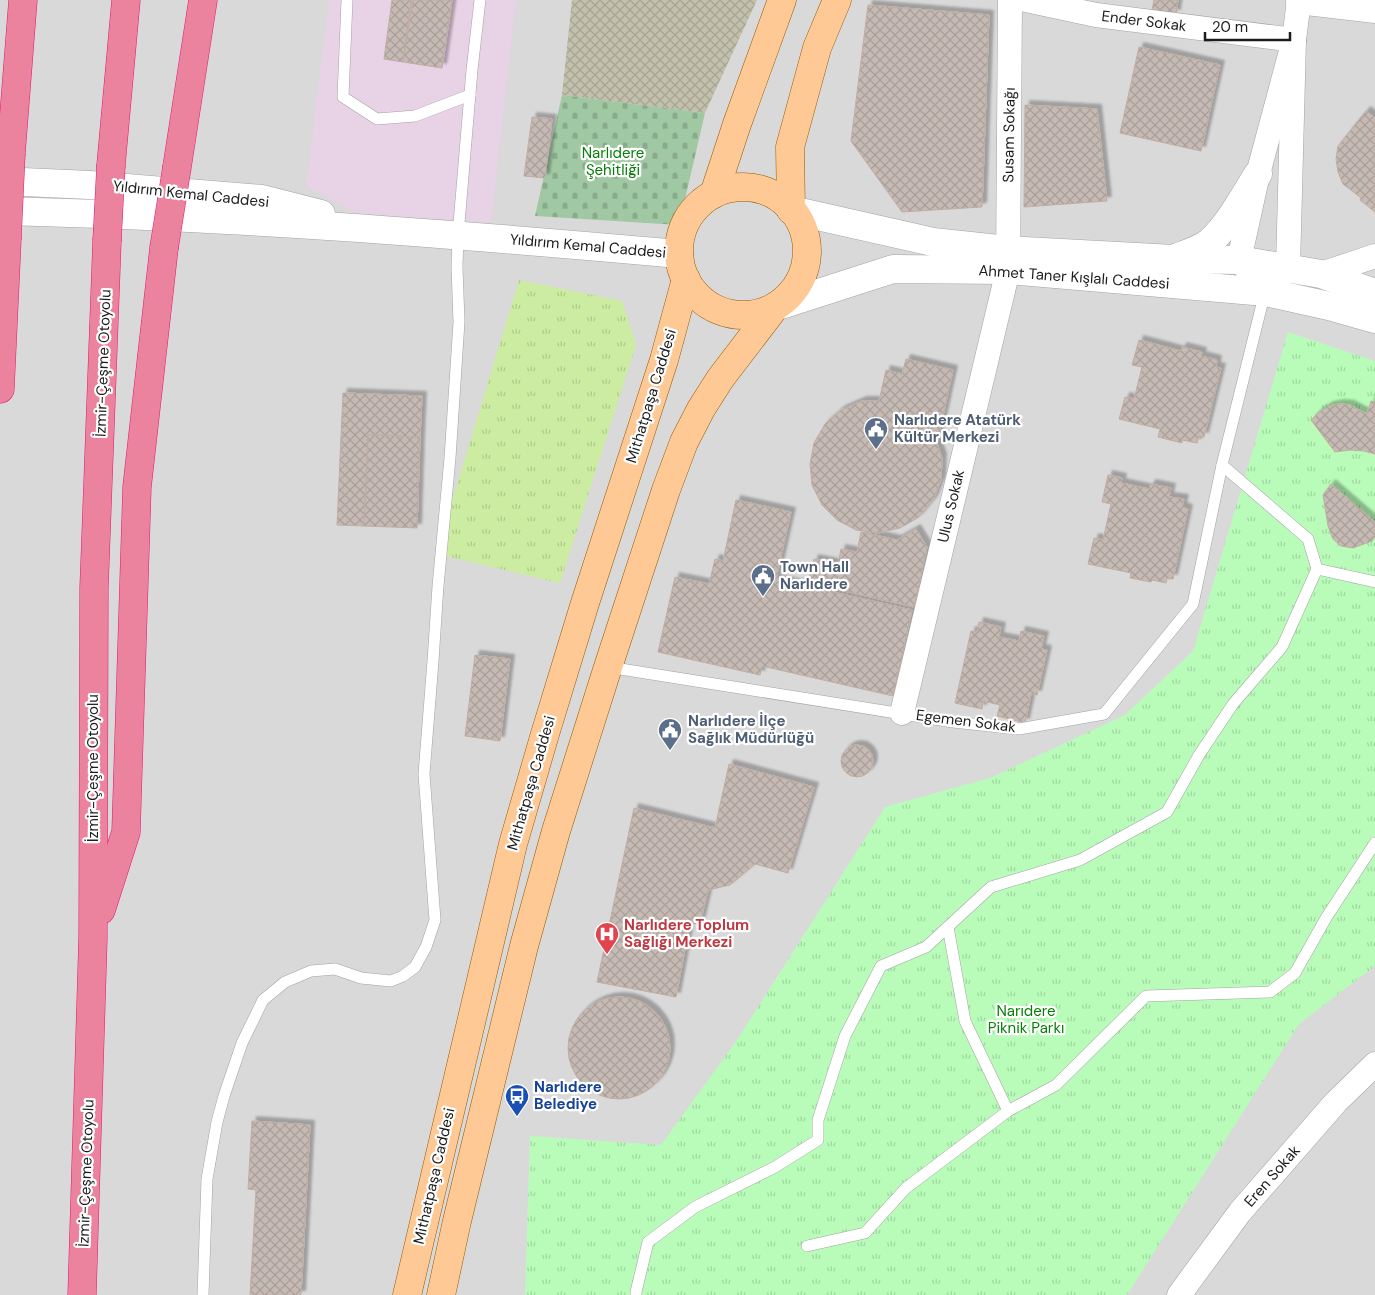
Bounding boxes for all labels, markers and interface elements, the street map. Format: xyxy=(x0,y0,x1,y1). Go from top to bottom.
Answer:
street label: Ender Sokak xyxy=(1100,6,1188,36)
scale bar xyxy=(1205,10,1290,42)
text: 20 m xyxy=(1212,17,1248,37)
street label: Susam Sokağı xyxy=(998,87,1020,183)
park label: Narlıdere Şehitliği xyxy=(582,143,644,180)
street label: Yıldırım Kemal Caddesi xyxy=(112,176,270,212)
street label: Yıldırım Kemal Caddesi xyxy=(509,229,667,263)
street label: Ahmet Taner Kışlalı Caddesi xyxy=(978,260,1170,294)
street label: İzmir-Çeşme Otoyolu xyxy=(90,289,116,437)
street label: Mithatpaşa Caddesi xyxy=(621,327,681,465)
place label: Narlıdere Atatürk Kültür Merkezi xyxy=(894,410,1021,447)
public building icon: Narlıdere Atatürk Kültür Merkezi xyxy=(863,416,889,450)
street label: Ulus Sokak xyxy=(933,467,969,544)
place label: Town Hall Narlıdere xyxy=(780,557,849,594)
public building icon: Town Hall Narlıdere xyxy=(750,563,776,597)
street label: İzmir-Çeşme Otoyolu xyxy=(83,694,103,842)
street label: Egemen Sokak xyxy=(915,705,1017,737)
place label: Narlıdere İlçe Sağlık Müdürlüğü xyxy=(688,711,814,748)
street label: Mithatpaşa Caddesi xyxy=(502,713,560,853)
public building icon: Narlıdere İlçe Sağlık Müdürlüğü xyxy=(657,717,683,751)
place label: Narlıdere Toplum Sağlığı Merkezi xyxy=(624,915,749,952)
hospital icon: Narlıdere Toplum Sağlığı Merkezi xyxy=(594,921,620,955)
park label: Narıdere Piknik Parkı xyxy=(988,1001,1064,1038)
place label: Narlıdere Belediye xyxy=(534,1077,602,1114)
bus stop icon: Narlıdere Belediye xyxy=(504,1083,530,1117)
street label: İzmir-Çeşme Otoyolu xyxy=(73,1099,99,1247)
street label: Mithatpaşa Caddesi xyxy=(409,1106,459,1246)
street label: Eren Sokak xyxy=(1240,1141,1305,1211)

